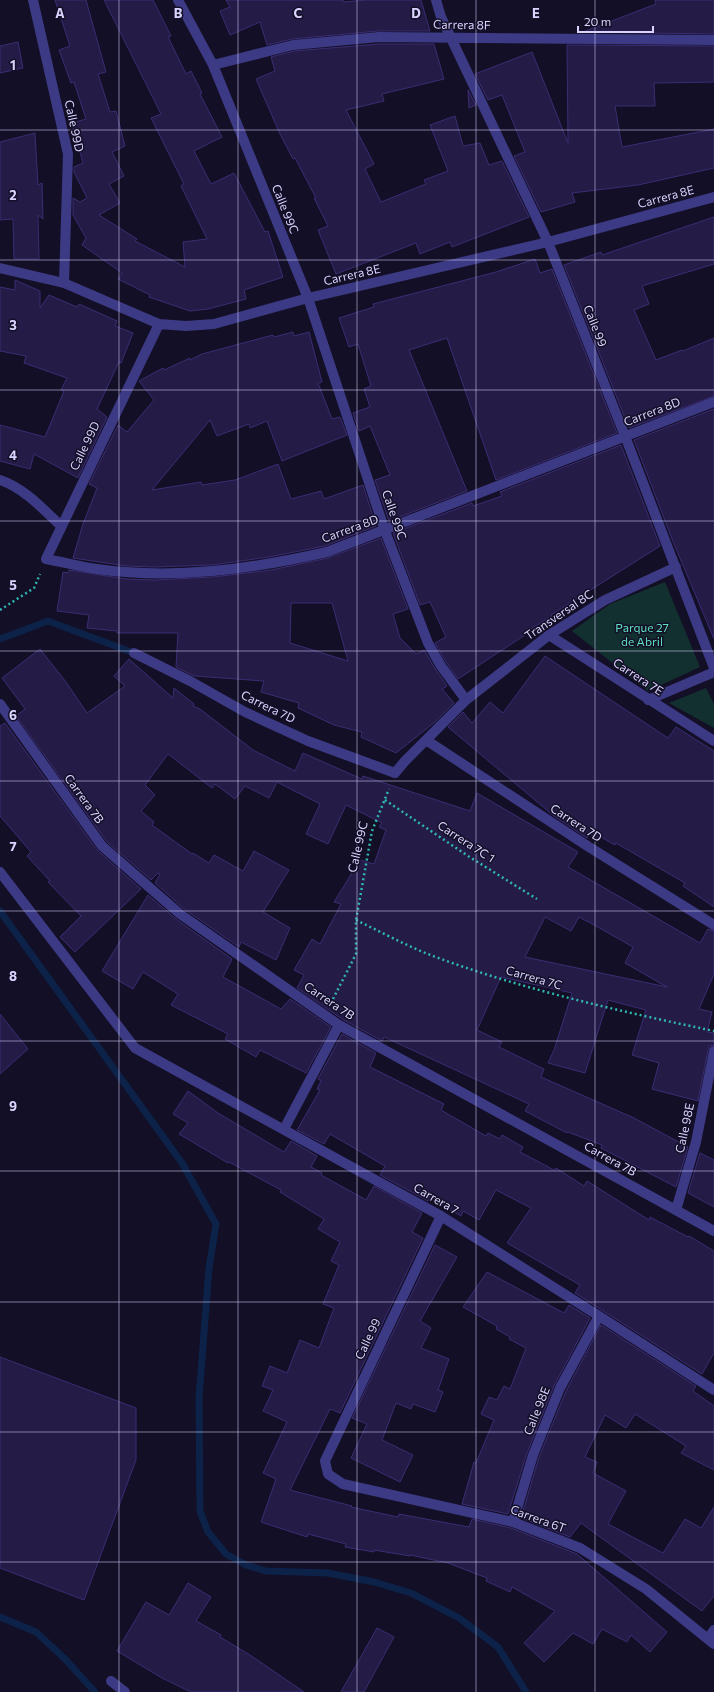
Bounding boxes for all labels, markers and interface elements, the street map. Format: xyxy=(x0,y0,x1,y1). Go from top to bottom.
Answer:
text: A xyxy=(55,5,65,21)
text: B xyxy=(174,5,183,21)
text: C xyxy=(294,5,303,21)
text: D xyxy=(411,5,421,21)
text: E xyxy=(532,5,540,21)
scale bar xyxy=(578,8,653,34)
text: 20 m xyxy=(584,14,611,28)
street label: Carrera 8F xyxy=(433,16,491,32)
text: 1 xyxy=(10,57,16,73)
street label: Calle 99D xyxy=(63,99,87,153)
street label: Calle 99C xyxy=(270,182,302,235)
street label: Carrera 8E xyxy=(636,182,696,210)
text: 2 xyxy=(9,187,17,203)
street label: Carrera 8E xyxy=(322,261,382,287)
street label: Calle 99 xyxy=(581,303,611,349)
text: 3 xyxy=(9,317,17,333)
street label: Carrera 8D xyxy=(621,394,682,428)
street label: Calle 99D xyxy=(66,419,102,472)
text: 4 xyxy=(9,447,17,463)
street label: Calle 99C xyxy=(380,488,410,542)
street label: Carrera 8D xyxy=(319,511,380,545)
text: 5 xyxy=(9,577,17,593)
street label: Transversal 8C xyxy=(522,586,595,642)
park label: Parque 27 de Abril xyxy=(615,620,669,648)
street label: Carrera 7E xyxy=(611,655,666,698)
street label: Carrera 7D xyxy=(239,687,298,725)
text: 6 xyxy=(9,707,17,723)
street label: Carrera 7B xyxy=(62,771,108,826)
street label: Carrera 7D xyxy=(548,800,605,844)
street label: Carrera 7C 1 xyxy=(435,817,498,865)
street label: Calle 99C xyxy=(344,820,370,874)
text: 7 xyxy=(9,838,17,854)
street label: Carrera 7C xyxy=(504,962,564,992)
text: 8 xyxy=(9,968,17,984)
street label: Carrera 7B xyxy=(302,978,358,1022)
text: 9 xyxy=(9,1098,17,1114)
street label: Calle 98E xyxy=(672,1101,696,1154)
street label: Carrera 7B xyxy=(582,1138,639,1178)
street label: Carrera 7 xyxy=(411,1180,462,1217)
street label: Calle 99 xyxy=(351,1316,383,1361)
street label: Calle 98E xyxy=(520,1384,552,1437)
street label: Carrera 6T xyxy=(509,1502,568,1535)

